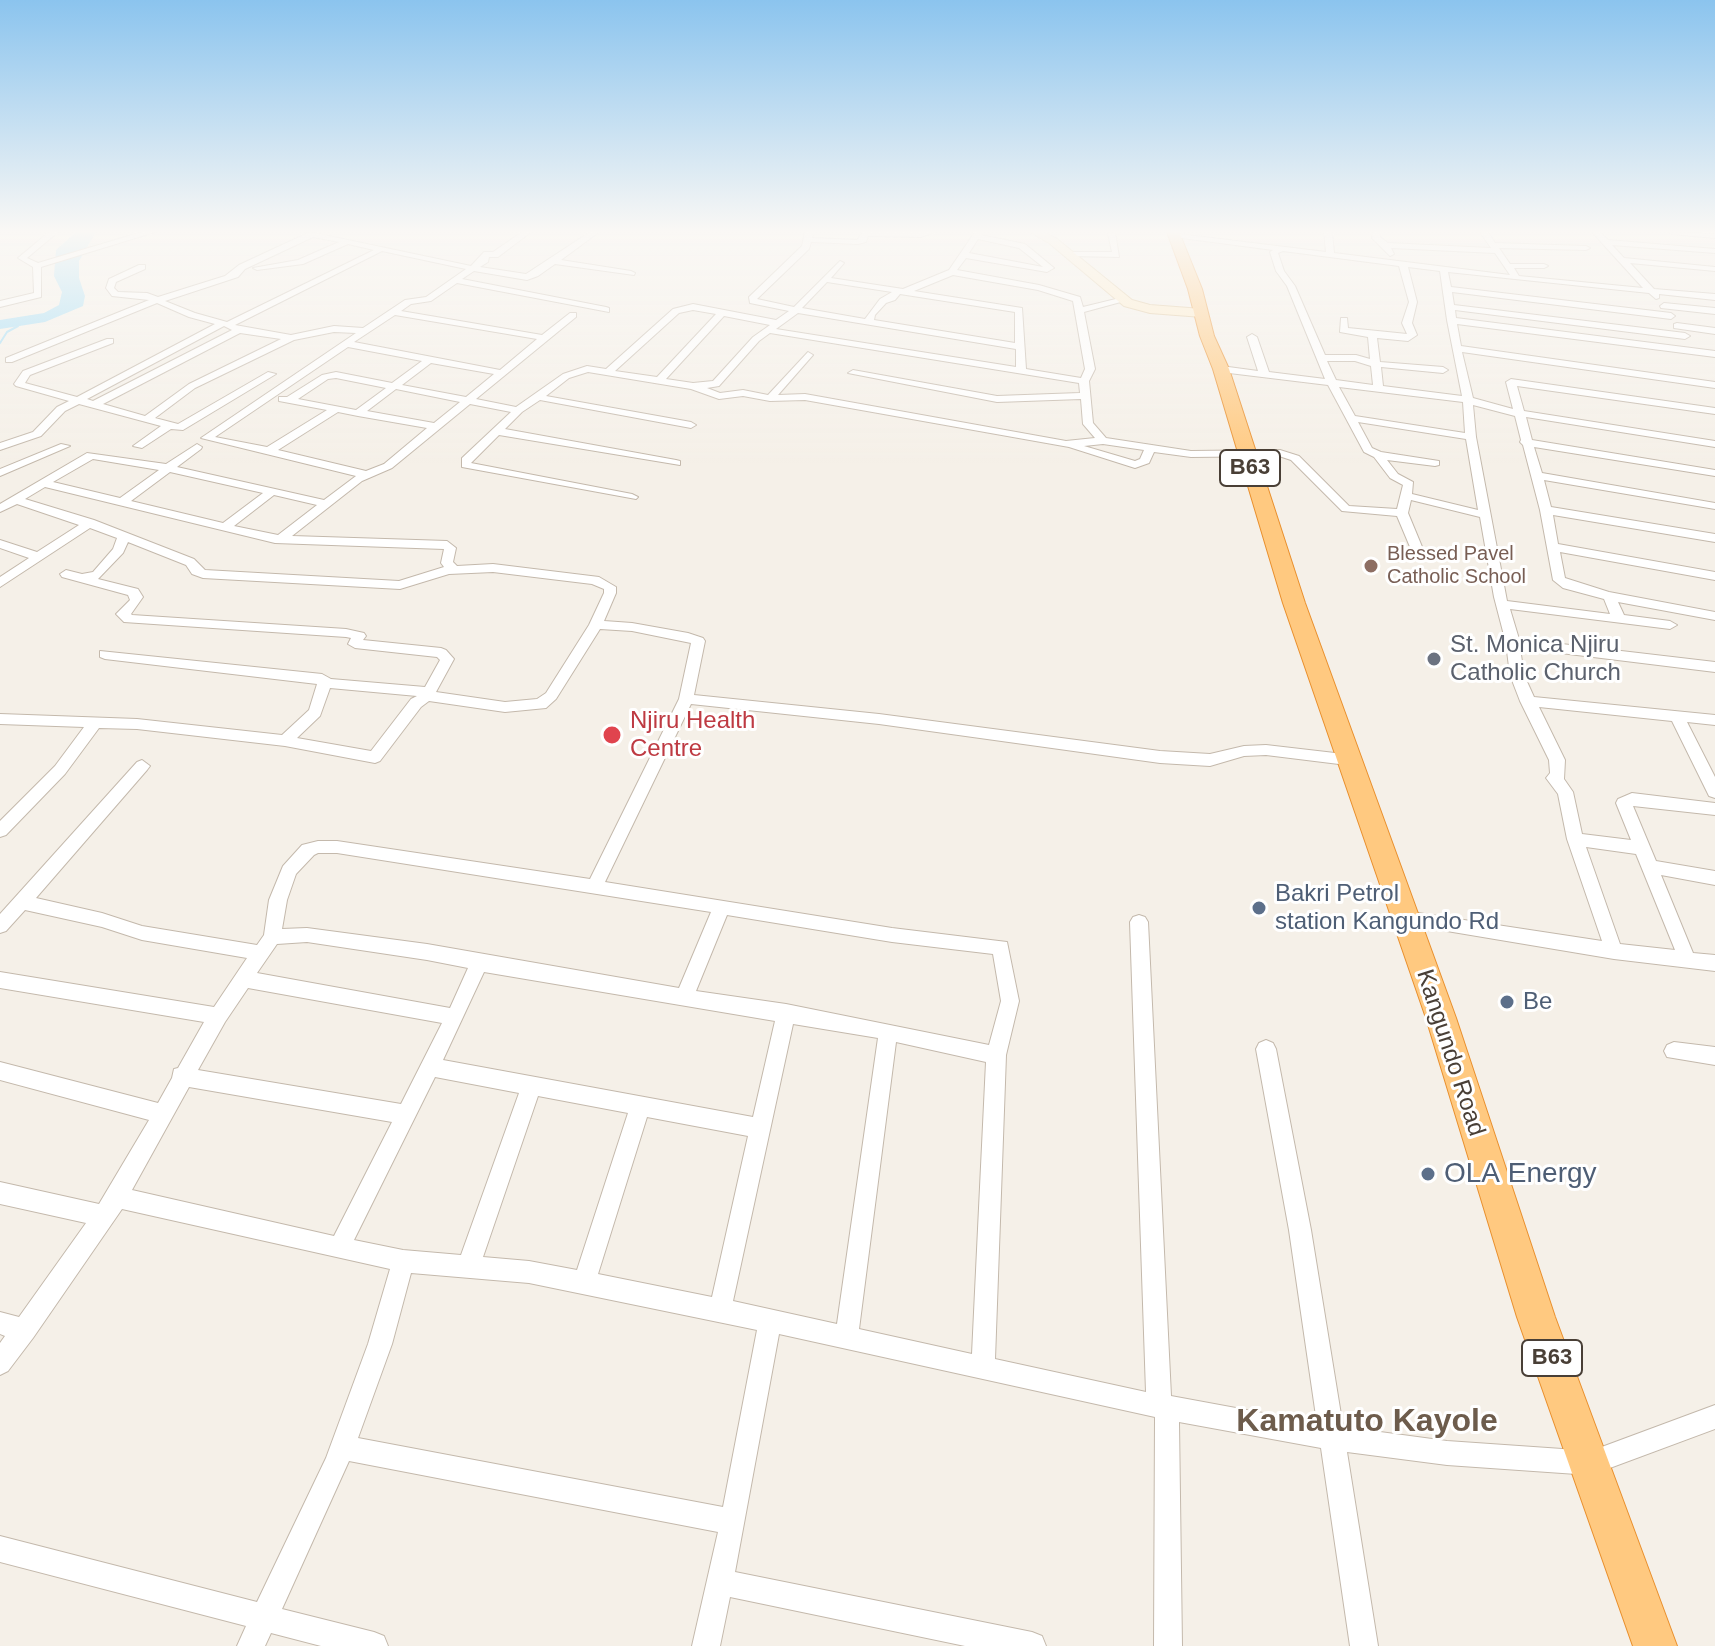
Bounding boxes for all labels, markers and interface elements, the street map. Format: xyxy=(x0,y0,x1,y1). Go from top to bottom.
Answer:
road number: B63 xyxy=(1220,450,1280,486)
place label: Blessed Pavel Catholic School xyxy=(1387,542,1526,589)
marker: Blessed Pavel Catholic School xyxy=(1362,557,1380,575)
place label: St. Monica Njiru Catholic Church xyxy=(1450,631,1621,687)
marker: St. Monica Njiru Catholic Church xyxy=(1425,650,1443,668)
place label: Njiru Health Centre xyxy=(630,707,755,763)
marker: Njiru Health Centre xyxy=(601,724,623,746)
place label: Bakri Petrol station Kangundo Rd xyxy=(1275,880,1499,936)
marker: Bakri Petrol station Kangundo Rd xyxy=(1250,899,1268,917)
street label: Kangundo Road xyxy=(1409,966,1491,1140)
place label: Be xyxy=(1523,988,1552,1016)
marker: Be xyxy=(1498,993,1516,1011)
place label: OLA Energy xyxy=(1444,1157,1597,1191)
marker: OLA Energy xyxy=(1419,1165,1437,1183)
road number: B63 xyxy=(1522,1340,1582,1376)
district label: Kamatuto Kayole xyxy=(1236,1403,1498,1441)

